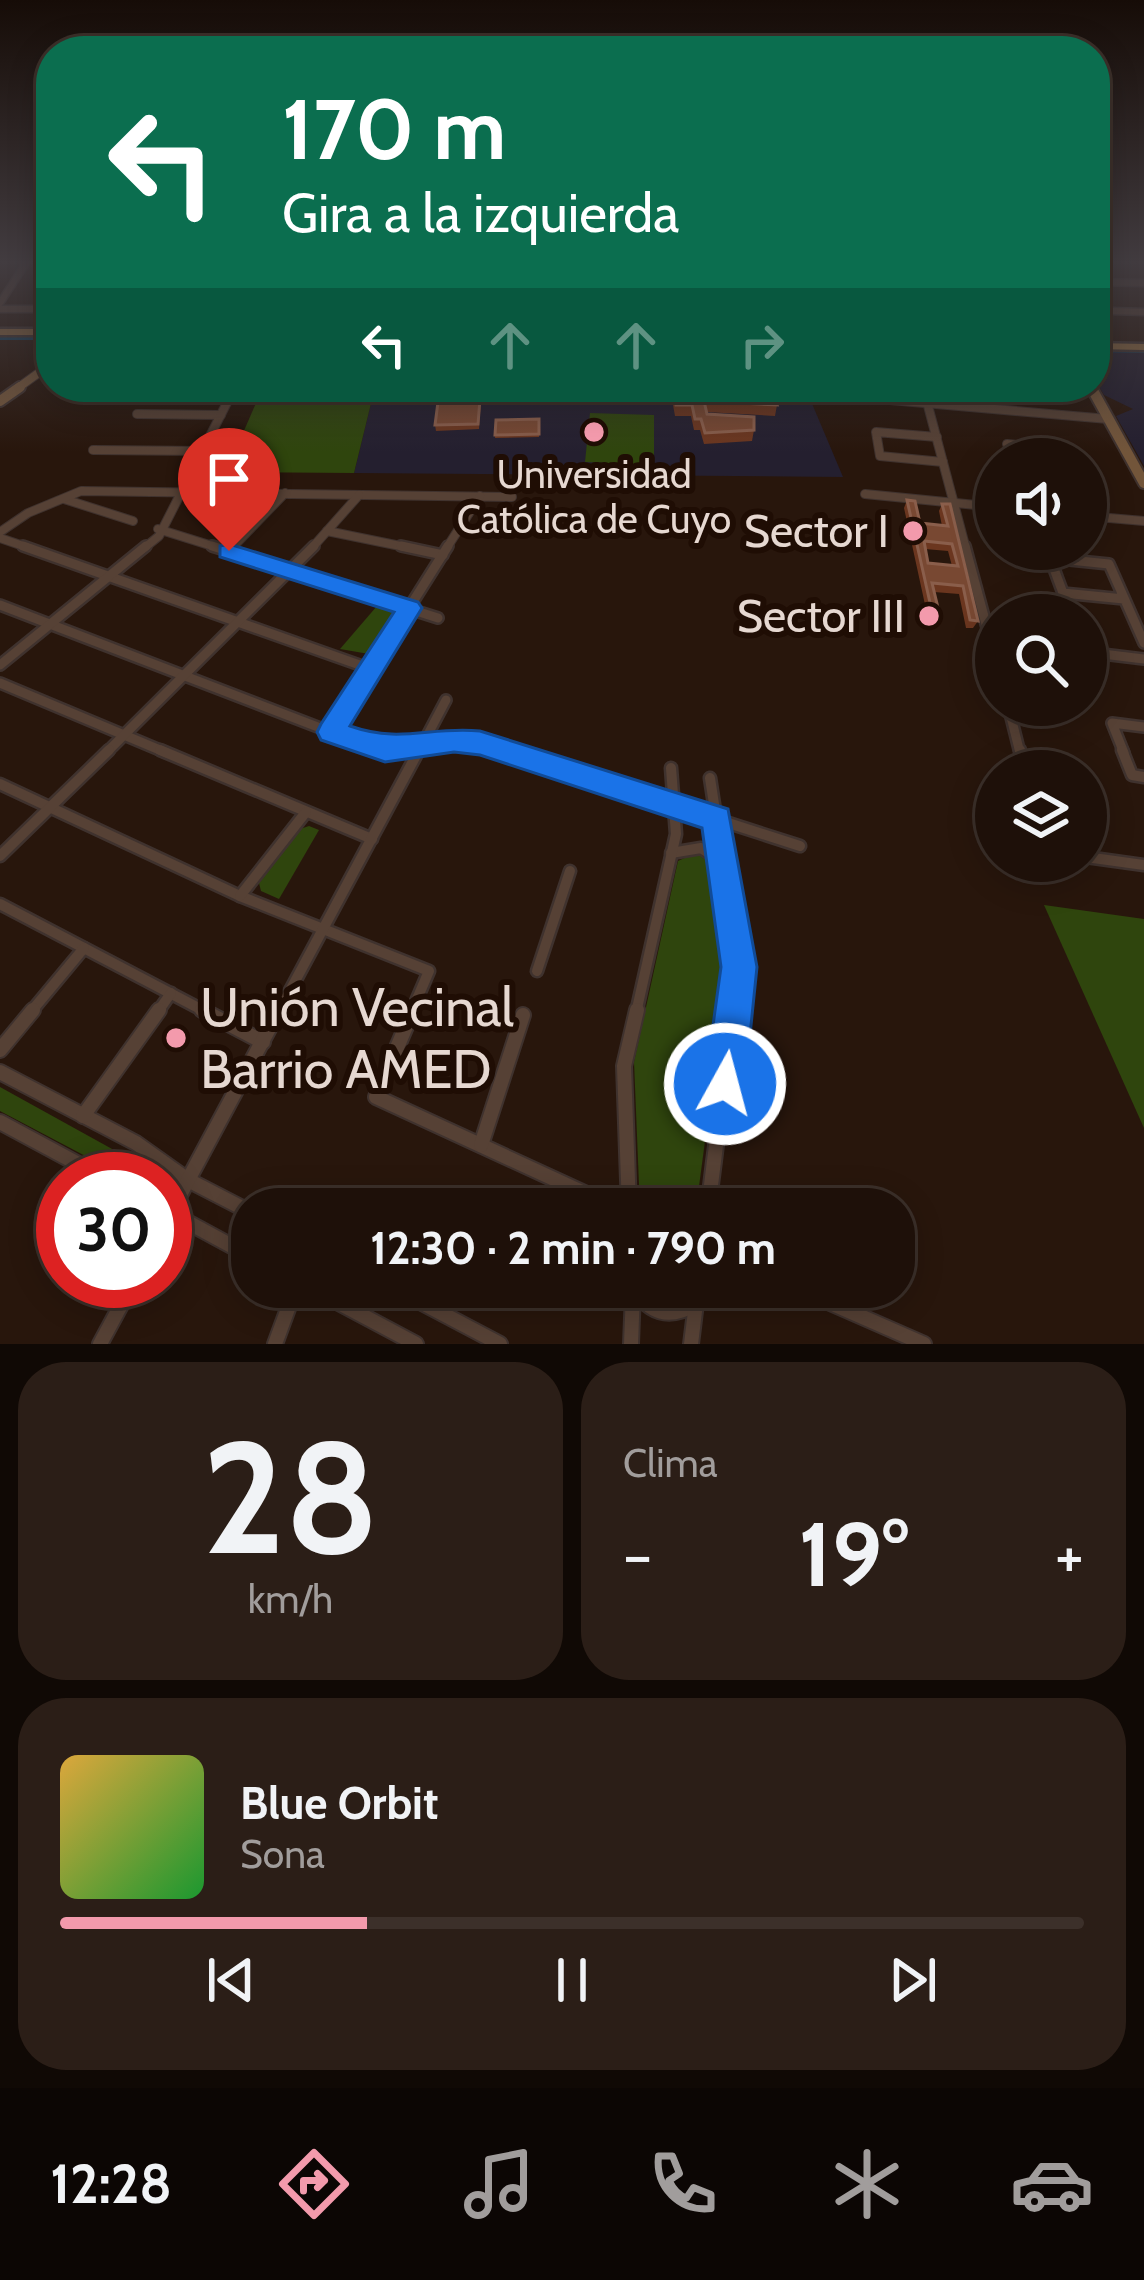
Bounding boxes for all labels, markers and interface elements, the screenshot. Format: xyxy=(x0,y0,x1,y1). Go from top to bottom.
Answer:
text: 170 m xyxy=(282,78,506,180)
icon: left xyxy=(84,84,240,240)
text: Gira a la izquierda xyxy=(282,180,679,246)
icon: left xyxy=(351,312,417,378)
icon: ahead xyxy=(477,312,543,378)
icon: ahead xyxy=(603,312,669,378)
icon: right xyxy=(729,312,795,378)
marker: Universidad Católica de Cuyo xyxy=(581,419,607,445)
pin xyxy=(178,428,280,551)
map controls xyxy=(975,438,1107,882)
button: sound xyxy=(975,438,1107,570)
icon: arrive xyxy=(196,446,262,512)
place label: Universidad Católica de Cuyo xyxy=(457,450,731,543)
place label: Sector I xyxy=(744,504,889,558)
marker: Sector I xyxy=(900,518,926,544)
place label: Sector III xyxy=(737,589,905,643)
button: search xyxy=(975,594,1107,726)
marker: Sector III xyxy=(916,603,942,629)
button: layers xyxy=(975,750,1107,882)
place label: Unión Vecinal Barrio AMED xyxy=(200,974,514,1102)
position arrow xyxy=(662,1021,788,1147)
marker: Unión Vecinal Barrio AMED xyxy=(163,1025,189,1051)
speed limit sign: 30 xyxy=(36,1152,192,1308)
text: 12:30 · 2 min · 790 m xyxy=(370,1221,776,1275)
text: 28 xyxy=(202,1402,379,1592)
text: Clima xyxy=(623,1439,717,1487)
text: 19° xyxy=(799,1499,908,1609)
text: − xyxy=(623,1514,652,1595)
text: + xyxy=(1055,1514,1084,1595)
text: km/h xyxy=(248,1575,333,1623)
text: Blue Orbit xyxy=(240,1776,438,1830)
text: Sona xyxy=(240,1830,325,1878)
icon: previous xyxy=(198,1947,264,2013)
icon: pause xyxy=(539,1947,605,2013)
icon: next xyxy=(880,1947,946,2013)
icon: directions xyxy=(272,2142,356,2226)
icon: music xyxy=(457,2142,541,2226)
icon: phone xyxy=(641,2142,725,2226)
icon: climate xyxy=(825,2142,909,2226)
icon: car xyxy=(1010,2142,1094,2226)
text: 12:28 xyxy=(50,2151,172,2217)

